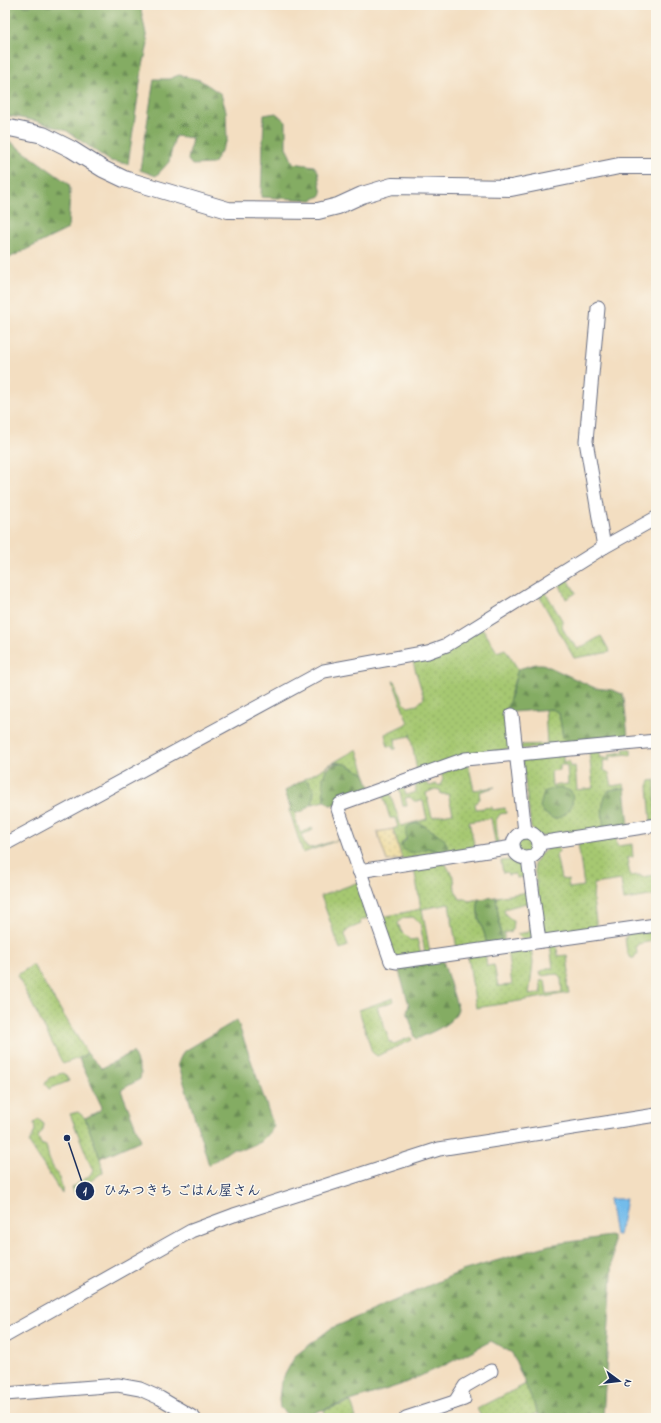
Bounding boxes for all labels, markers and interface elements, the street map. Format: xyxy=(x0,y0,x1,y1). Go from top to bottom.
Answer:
callout: ひみつきち ごはん屋さん xyxy=(75,1178,268,1204)
text: ひみつきち ごはん屋さん xyxy=(103,1181,261,1202)
text: 1 xyxy=(83,1183,87,1201)
north arrow xyxy=(599,1361,639,1401)
text: N xyxy=(619,1378,636,1389)

